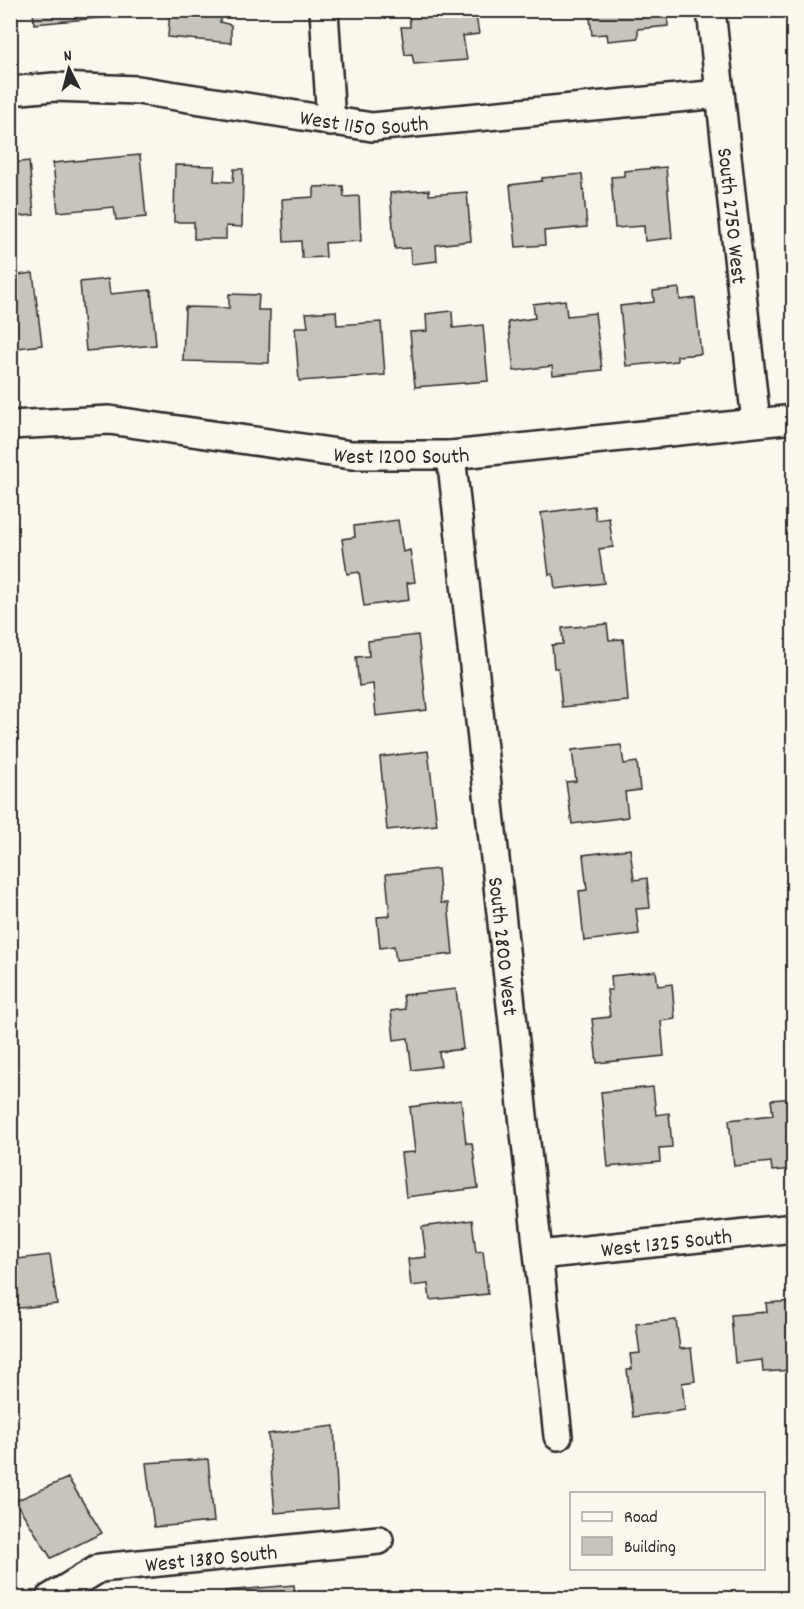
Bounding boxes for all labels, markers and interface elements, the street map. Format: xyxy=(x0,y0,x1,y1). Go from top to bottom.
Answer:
north arrow xyxy=(39,39,99,99)
text: N xyxy=(63,45,73,68)
street label: West 1150 South xyxy=(297,104,430,146)
street label: South 2750 West xyxy=(707,146,753,286)
street label: West 1200 South xyxy=(331,441,471,474)
street label: South 2800 West xyxy=(478,875,524,1017)
street label: West 1325 South xyxy=(600,1223,734,1267)
legend xyxy=(570,1492,765,1570)
text: Road xyxy=(624,1506,658,1531)
text: Building xyxy=(624,1536,676,1561)
street label: West 1380 South xyxy=(144,1538,279,1582)

